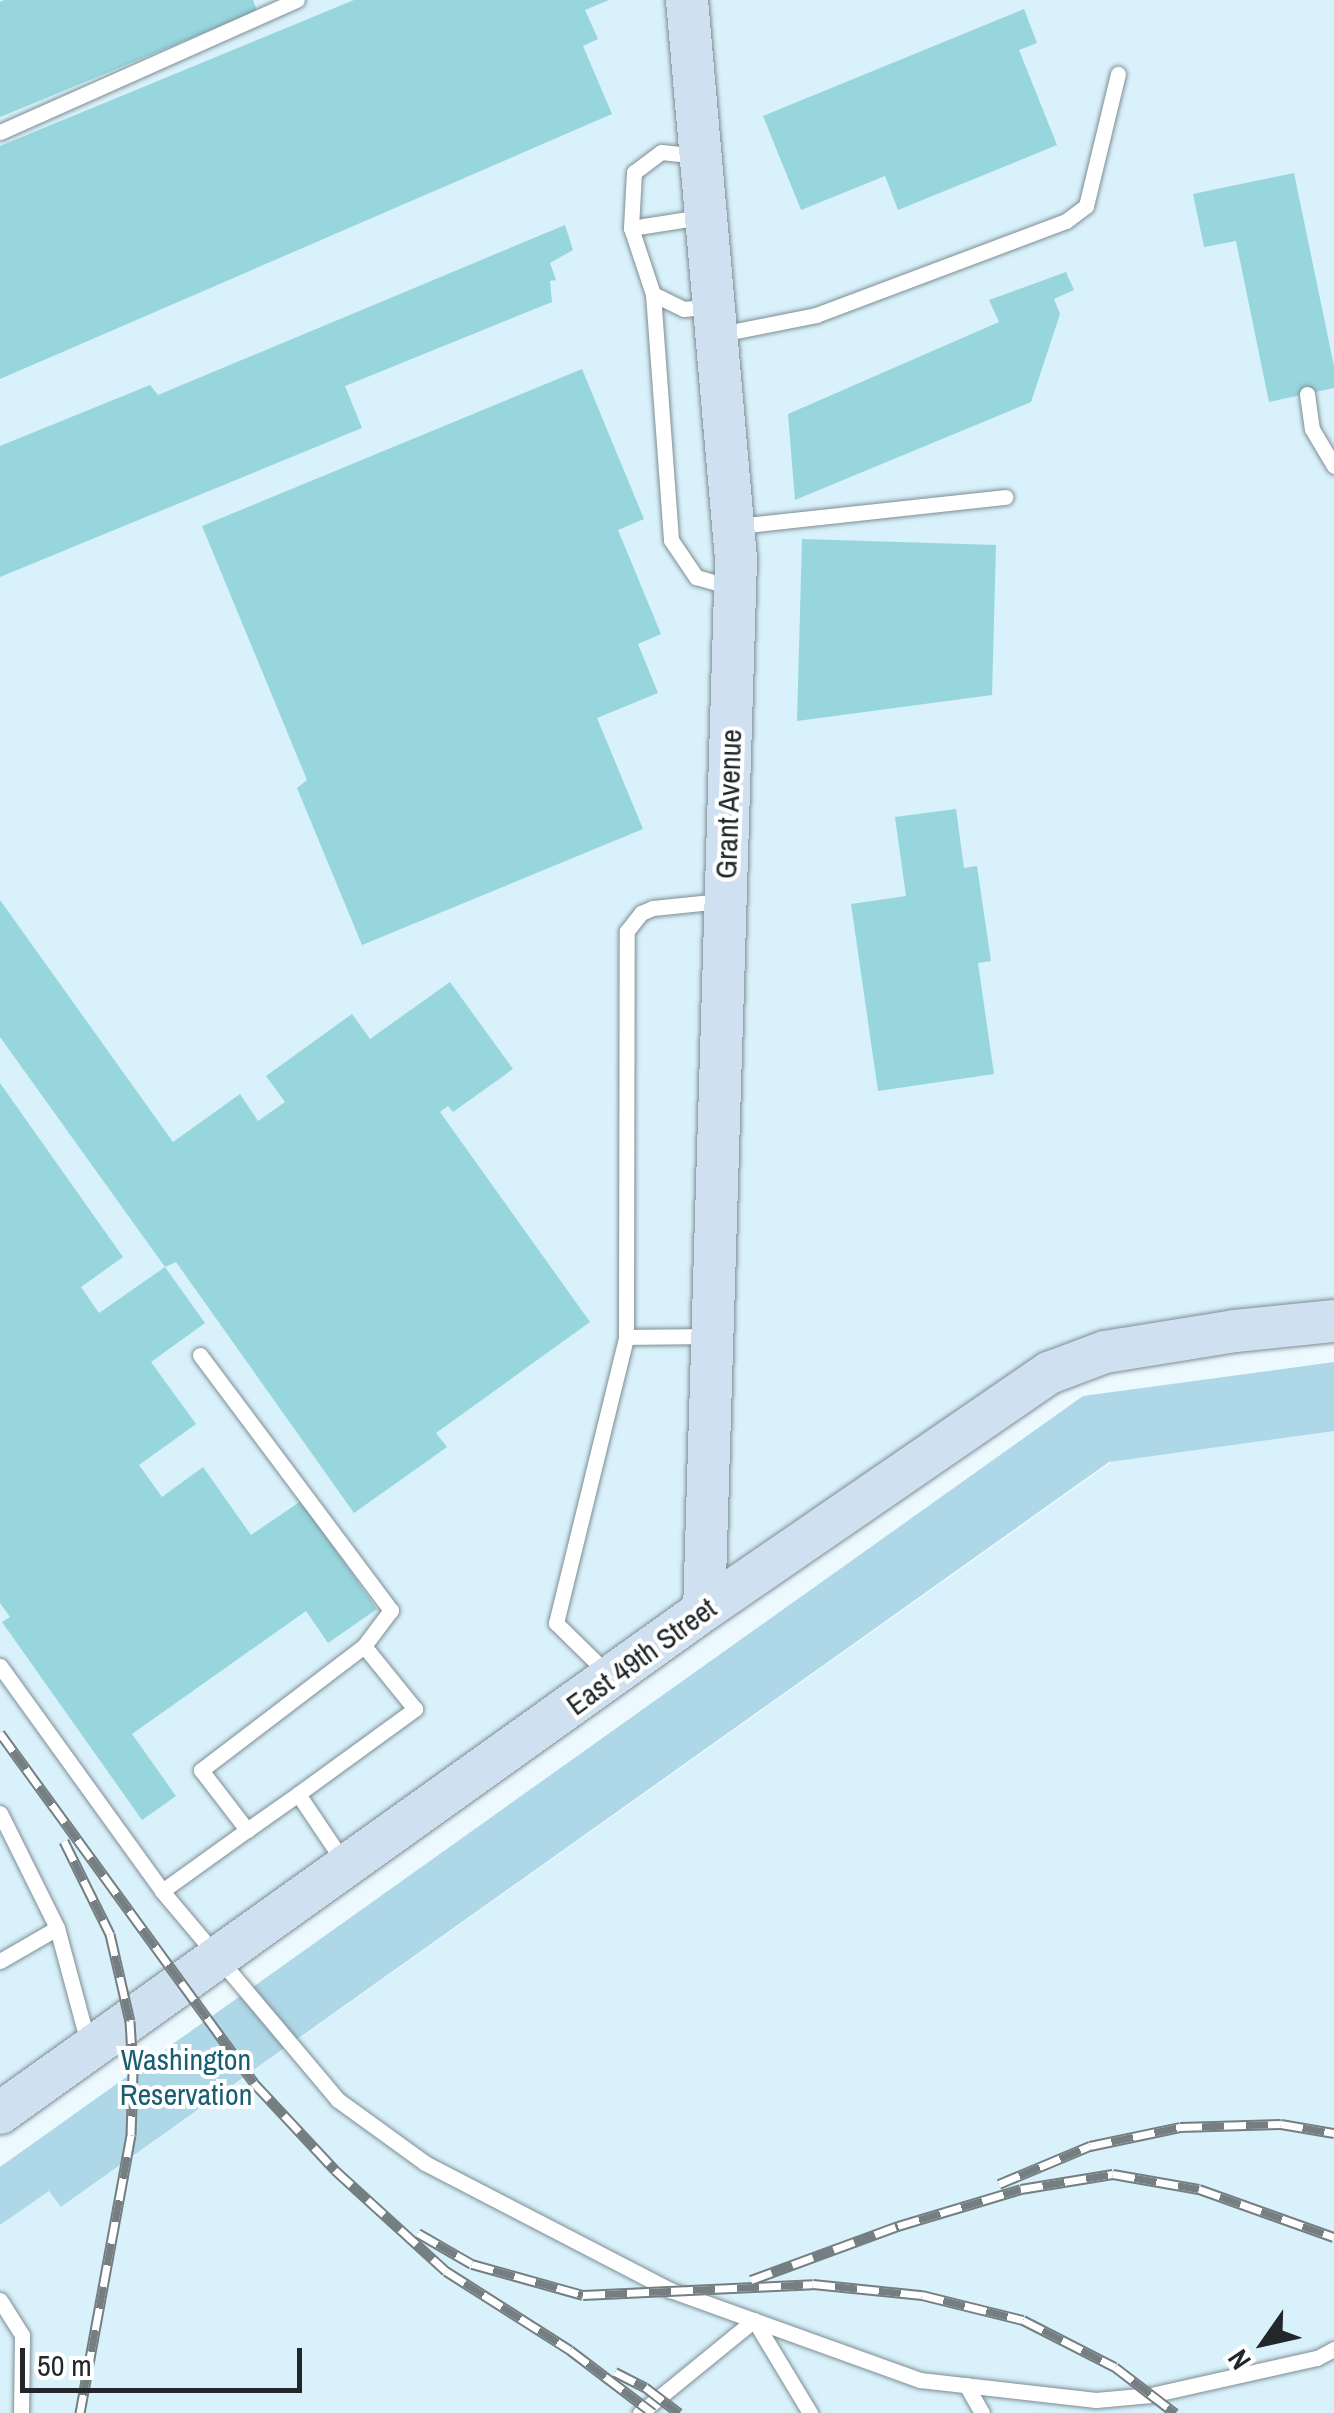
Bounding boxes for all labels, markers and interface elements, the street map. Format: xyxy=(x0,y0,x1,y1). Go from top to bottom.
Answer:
street label: Grant Avenue xyxy=(707,728,749,880)
street label: East 49th Street xyxy=(559,1590,723,1722)
park label: Washington Reservation xyxy=(120,2041,252,2112)
north arrow xyxy=(1214,2293,1314,2393)
scale bar xyxy=(25,2328,308,2390)
text: N xyxy=(1219,2342,1260,2377)
text: 50 m xyxy=(37,2345,92,2385)

